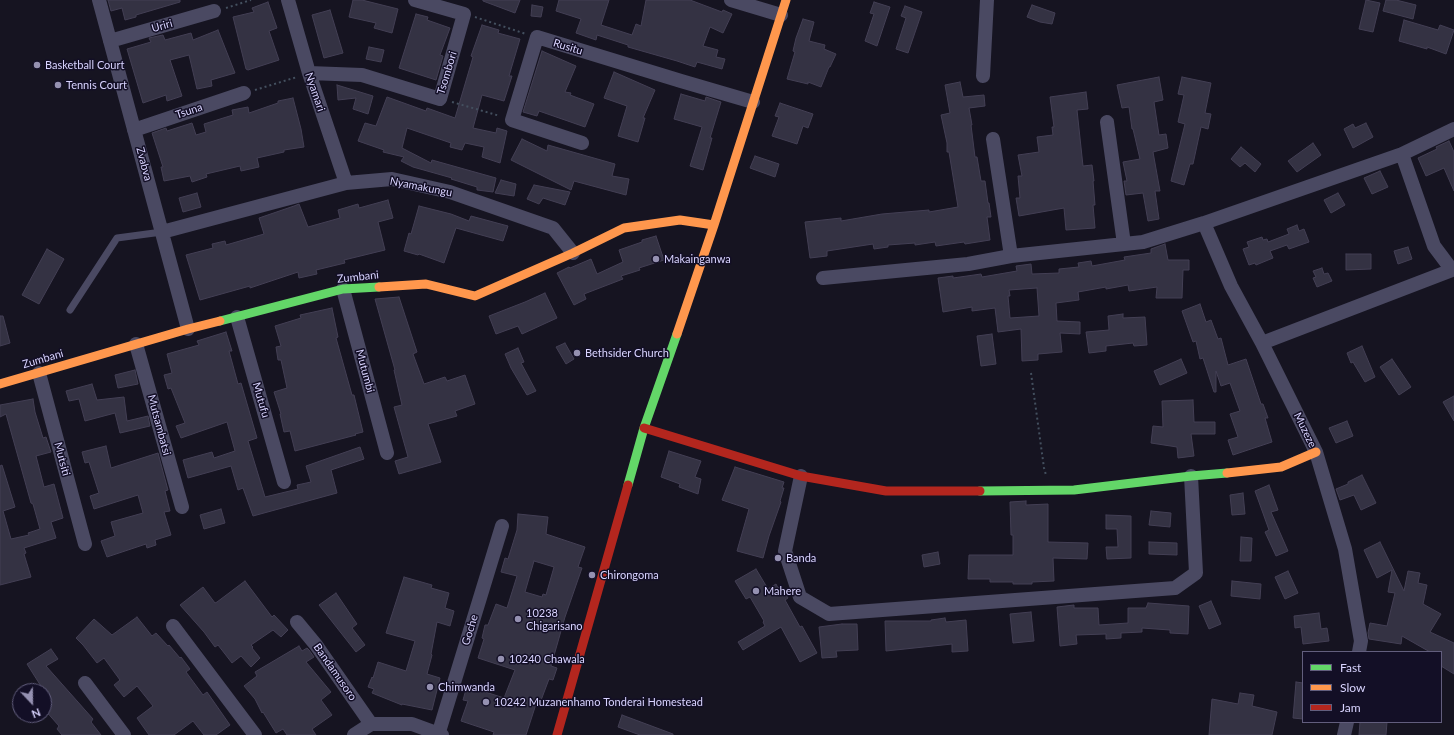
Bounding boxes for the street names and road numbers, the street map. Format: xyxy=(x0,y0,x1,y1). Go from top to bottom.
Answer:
street label: Uriri xyxy=(150,17,174,35)
street label: Rusitu xyxy=(552,36,584,58)
street label: Tsombori xyxy=(434,50,460,96)
street label: Nyamari xyxy=(302,71,328,113)
street label: Tsuna xyxy=(174,100,204,122)
street label: Zvabva xyxy=(133,146,155,182)
street label: Nyamakungu xyxy=(389,174,453,200)
street label: Zumbani xyxy=(336,268,380,286)
street label: Zumbani xyxy=(21,347,65,371)
street label: Mutumbi xyxy=(353,348,377,394)
street label: Mutufu xyxy=(250,381,272,419)
street label: Mutsambatsi xyxy=(145,393,173,457)
street label: Muzeze xyxy=(1291,410,1319,450)
street label: Mutsiti xyxy=(51,441,73,477)
street label: Goche xyxy=(459,613,481,647)
street label: Bandamusoro xyxy=(311,641,359,703)

